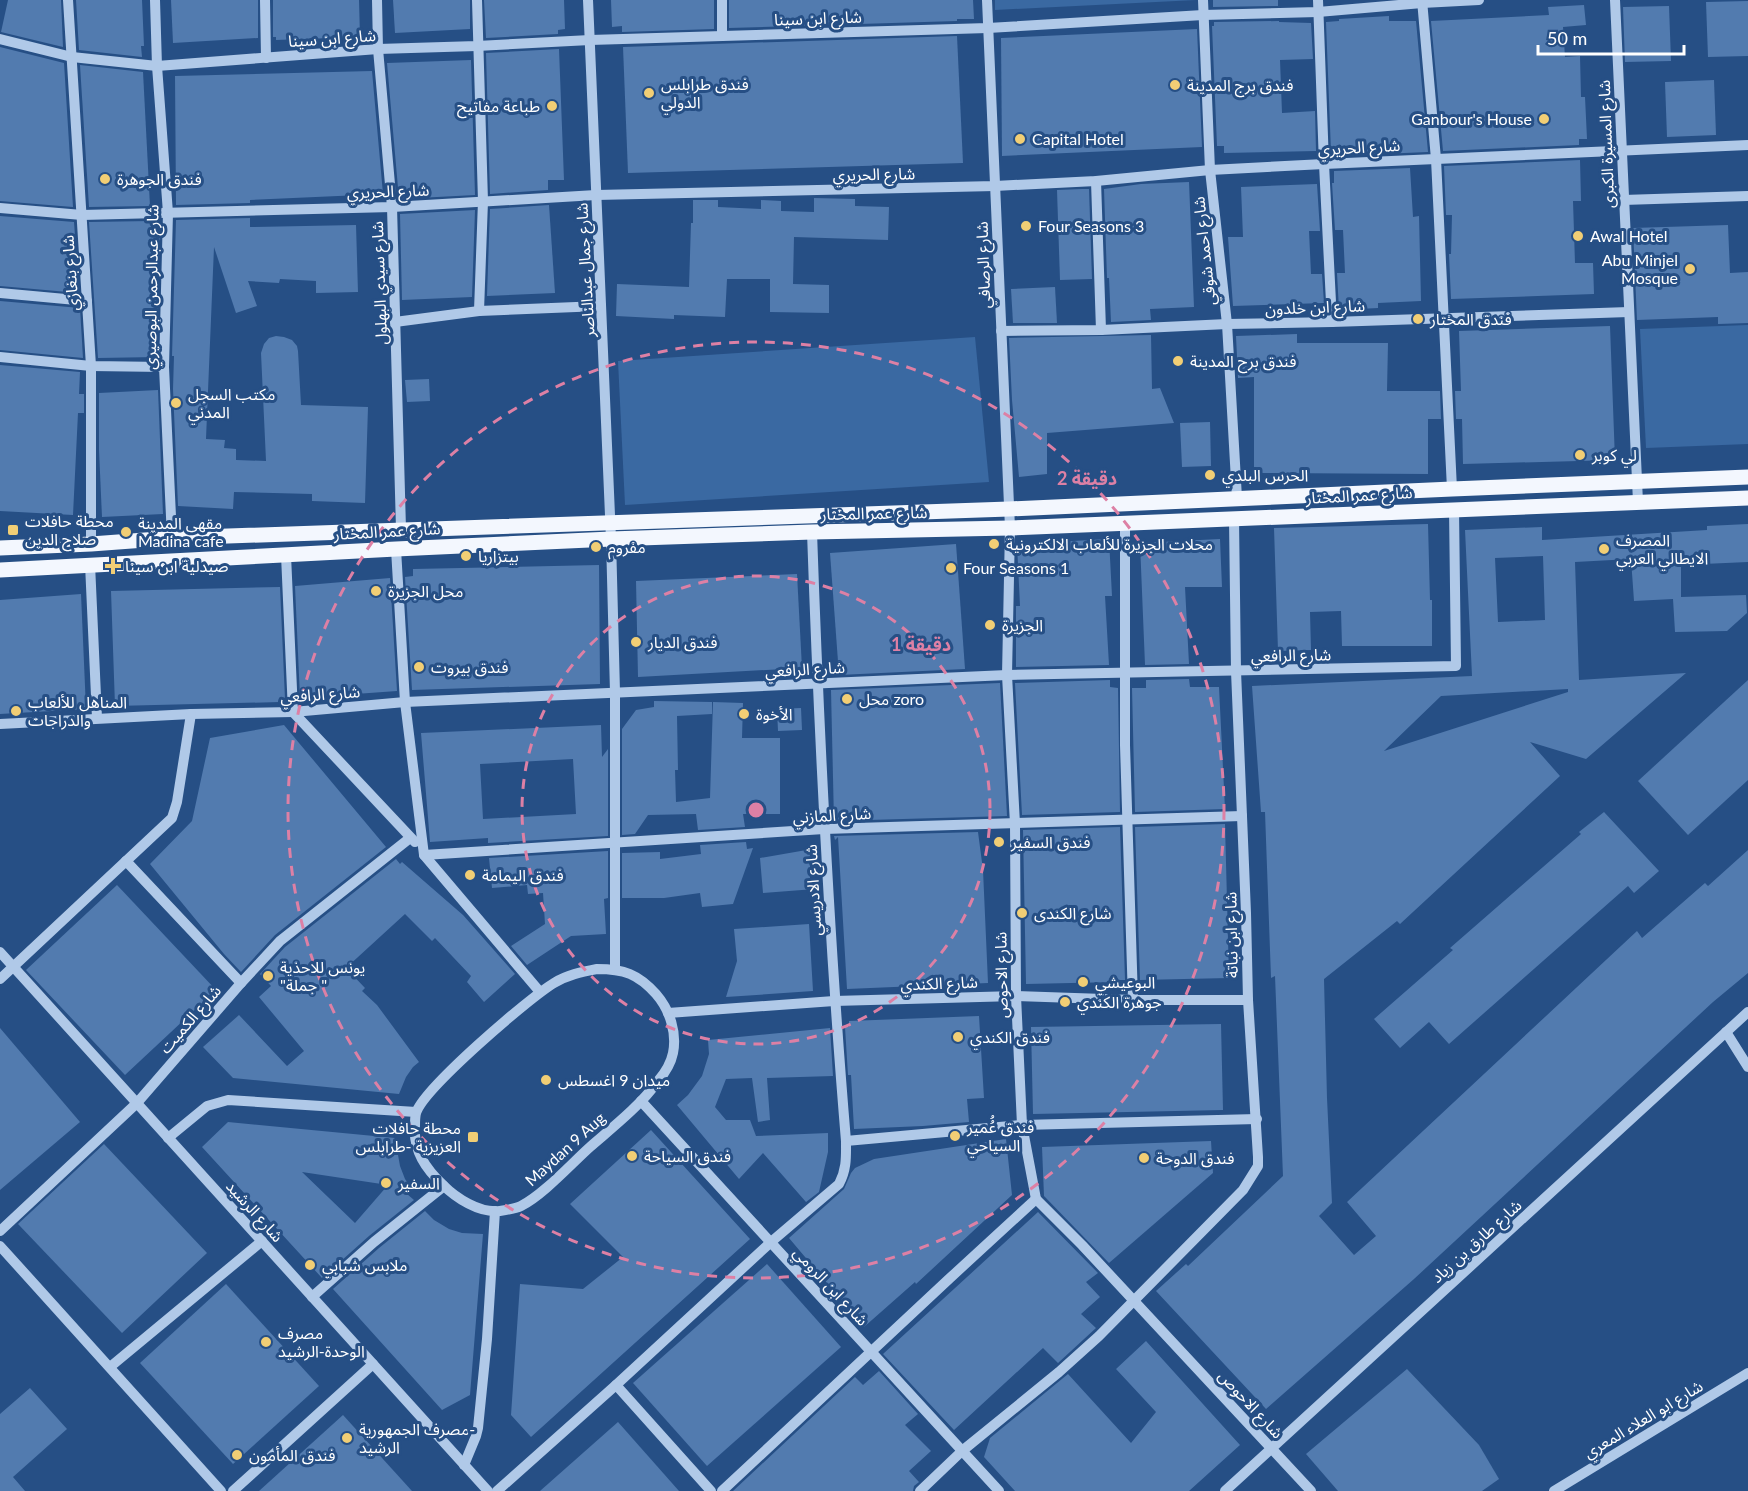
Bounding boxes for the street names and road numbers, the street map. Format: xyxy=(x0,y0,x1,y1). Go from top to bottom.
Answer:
street label: شارع ابن سينا xyxy=(774,6,862,33)
street label: شارع ابن سينا xyxy=(287,25,377,54)
street label: شارع المسيرة الكبرى xyxy=(1594,79,1621,209)
street label: شارع الحريري xyxy=(1317,135,1401,162)
street label: شارع الحريري xyxy=(833,163,916,188)
street label: شارع الحريري xyxy=(346,180,430,205)
street label: شارع احمد شوقي xyxy=(1188,195,1223,306)
street label: شارع جمال عبدالناصر xyxy=(571,202,602,339)
street label: شارع عبدالرحمن البوصيري xyxy=(140,204,165,370)
street label: شارع سيدي البهلول xyxy=(367,221,394,345)
street label: شارع الرصافي xyxy=(971,221,998,309)
street label: شارع بنغازي xyxy=(57,234,86,312)
street label: شارع ابن خلدون xyxy=(1265,295,1365,322)
street label: شارع عمر المختار xyxy=(1304,482,1413,511)
street label: شارع عمر المختار xyxy=(819,502,928,527)
street label: شارع عمر المختار xyxy=(332,518,441,547)
street label: شارع الرافعي xyxy=(1251,644,1331,669)
street label: شارع الرافعي xyxy=(764,657,846,684)
street label: شارع الرافعي xyxy=(279,681,361,710)
street label: شارع المازني xyxy=(792,803,872,830)
street label: شارع الادريسي xyxy=(801,844,828,936)
street label: شارع ابن نباتة xyxy=(1220,892,1245,978)
street label: شارع الاحوص xyxy=(990,932,1015,1018)
street label: شارع الكندي xyxy=(900,972,978,997)
street label: شارع الكميت xyxy=(155,981,227,1059)
street label: Maydan 9 Aug xyxy=(521,1108,609,1189)
street label: شارع الرشيد xyxy=(220,1176,288,1248)
street label: شارع طارق بن زياد xyxy=(1427,1195,1527,1289)
street label: شارع ابن الرومي xyxy=(787,1242,873,1332)
street label: شارع الاحوص xyxy=(1212,1366,1288,1444)
street label: شارع ابو العلاء المعري xyxy=(1580,1375,1708,1465)

